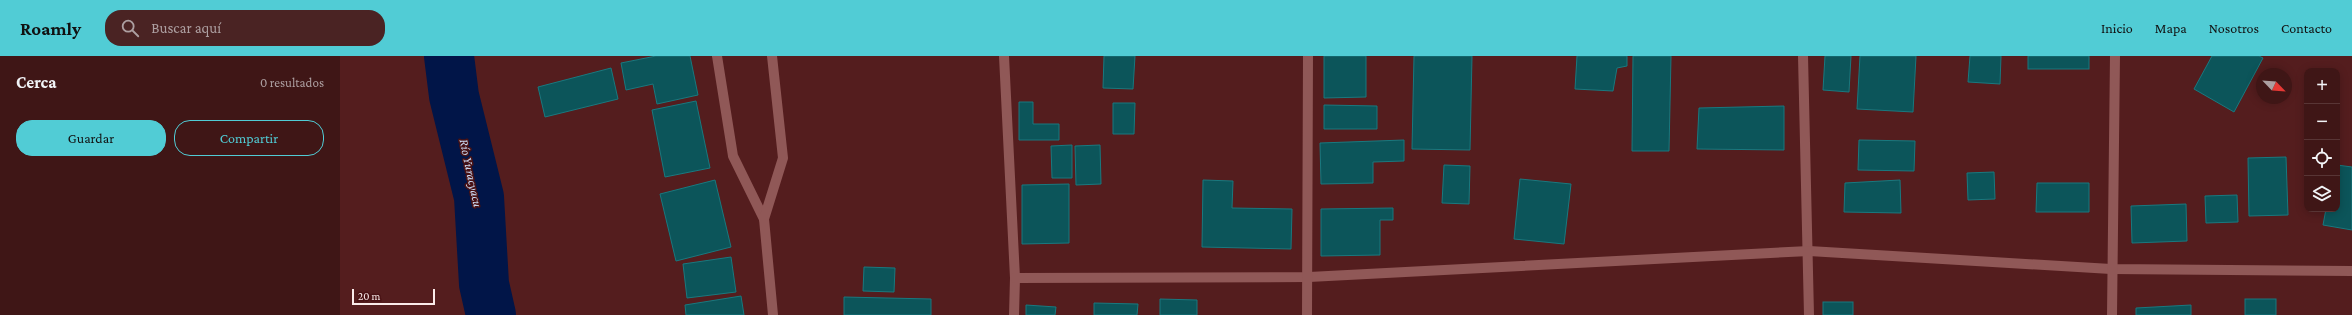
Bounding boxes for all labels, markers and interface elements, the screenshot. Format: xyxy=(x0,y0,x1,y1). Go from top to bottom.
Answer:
search box xyxy=(105,10,385,46)
icon: search xyxy=(119,17,141,39)
text: Roamly xyxy=(20,18,81,39)
text: Buscar aquí xyxy=(151,20,221,36)
text: Inicio xyxy=(2101,20,2133,36)
text: Mapa xyxy=(2155,20,2187,36)
text: Nosotros xyxy=(2209,20,2259,36)
text: Contacto xyxy=(2281,20,2332,36)
north arrow xyxy=(2256,68,2292,104)
map controls xyxy=(2304,68,2340,212)
button: + xyxy=(2304,68,2340,104)
text: Cerca xyxy=(16,73,56,92)
text: 0 resultados xyxy=(260,75,324,90)
button: − xyxy=(2304,104,2340,140)
button: Guardar xyxy=(16,120,166,156)
button: Compartir xyxy=(174,120,324,156)
water label: Río Yuracyacu xyxy=(456,138,486,209)
button: locate xyxy=(2304,140,2340,176)
button: layers xyxy=(2304,176,2340,212)
scale bar xyxy=(352,287,435,306)
text: 20 m xyxy=(358,290,380,302)

